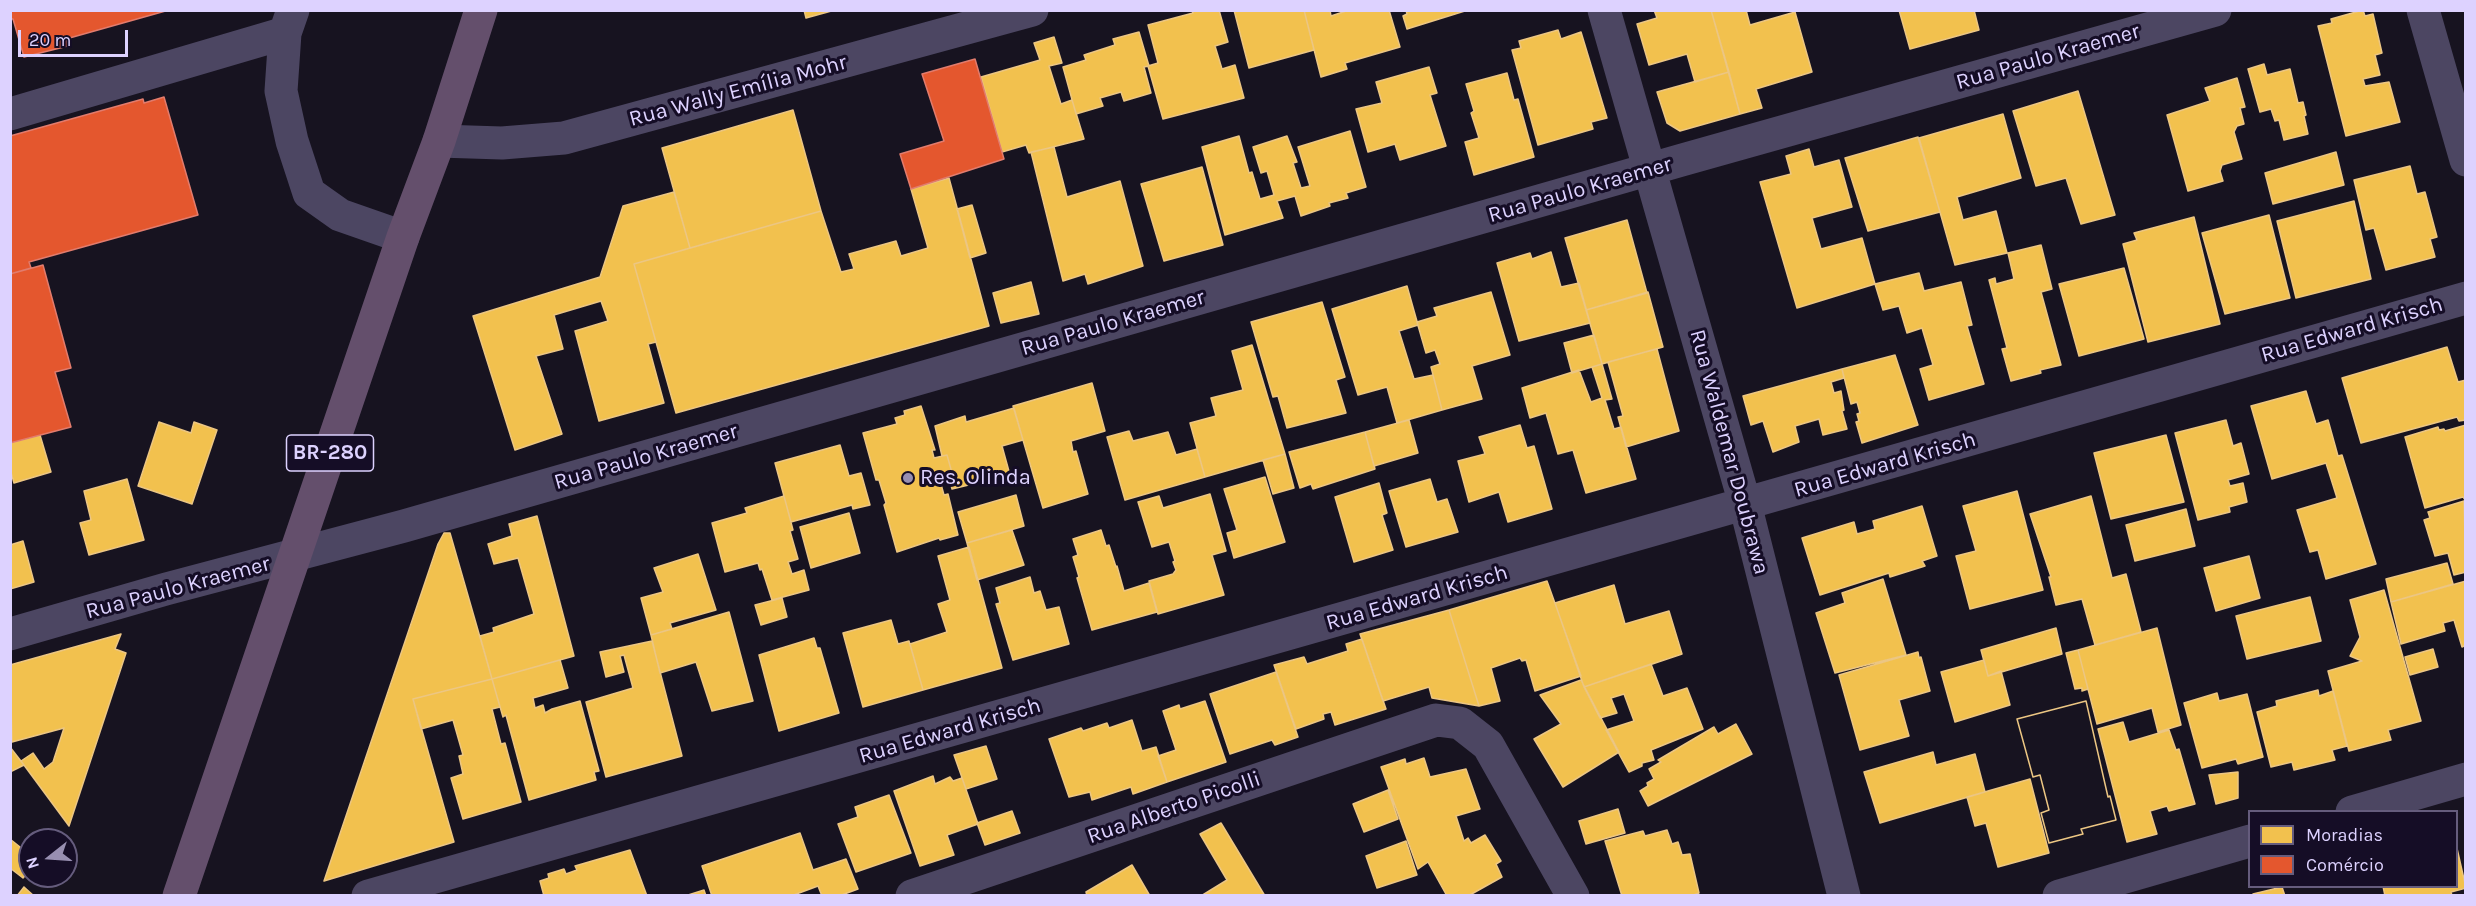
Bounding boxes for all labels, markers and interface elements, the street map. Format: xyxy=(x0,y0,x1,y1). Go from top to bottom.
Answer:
scale bar xyxy=(21,18,130,56)
street label: Rua Paulo Kraemer xyxy=(1953,18,2143,96)
text: 20 m xyxy=(29,29,71,51)
street label: Rua Wally Emília Mohr xyxy=(626,49,850,133)
street label: Rua Paulo Kraemer xyxy=(1485,151,1675,229)
street label: Rua Paulo Kraemer xyxy=(1018,284,1208,362)
street label: Rua Edward Krisch xyxy=(2258,291,2446,369)
street label: Rua Waldemar Doubrawa xyxy=(1684,327,1774,577)
street label: Rua Paulo Kraemer xyxy=(551,418,741,496)
street label: Rua Edward Krisch xyxy=(1791,426,1979,504)
road number: BR-280 xyxy=(286,435,374,471)
place label: Res. Olinda xyxy=(920,465,1031,491)
marker: Res. Olinda xyxy=(901,471,915,485)
street label: Rua Paulo Kraemer xyxy=(83,551,273,625)
street label: Rua Edward Krisch xyxy=(1323,559,1511,637)
street label: Rua Edward Krisch xyxy=(856,692,1044,770)
street label: Rua Alberto Picolli xyxy=(1084,766,1264,850)
legend xyxy=(2248,810,2458,888)
text: Moradias xyxy=(2306,824,2383,846)
north arrow xyxy=(18,828,78,888)
text: Comércio xyxy=(2306,854,2384,876)
text: N xyxy=(21,855,43,871)

